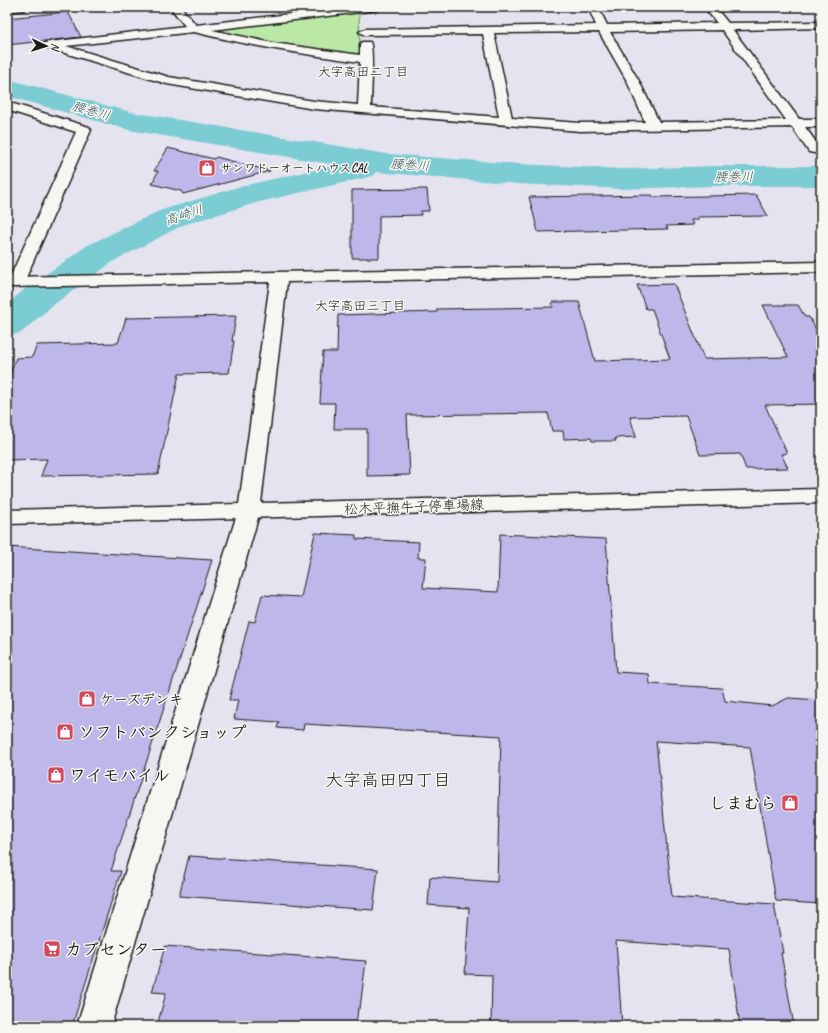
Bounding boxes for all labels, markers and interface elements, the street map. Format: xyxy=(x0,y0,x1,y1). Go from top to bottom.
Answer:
north arrow xyxy=(26,26,66,66)
text: N xyxy=(49,43,63,53)
district label: 大字高田二丁目 xyxy=(317,64,409,80)
water label: 腰巻川 xyxy=(70,98,112,124)
water label: 腰巻川 xyxy=(390,156,430,174)
shop icon: サンワドーオートハウスCAL xyxy=(197,158,217,178)
place label: サンワドーオートハウスCAL xyxy=(220,160,368,176)
water label: 腰巻川 xyxy=(714,169,754,185)
water label: 高崎川 xyxy=(163,201,205,229)
district label: 大字高田三丁目 xyxy=(314,298,406,314)
street label: 松木平撫牛子停車場線 xyxy=(344,496,484,518)
shop icon: ケーズデンキ xyxy=(77,689,97,709)
place label: ケーズデンキ xyxy=(100,691,183,708)
shop icon: ソフトバンクショップ xyxy=(55,722,75,742)
place label: ソフトバンクショップ xyxy=(78,722,247,743)
shop icon: ワイモバイル xyxy=(46,765,66,785)
place label: ワイモバイル xyxy=(69,765,170,786)
district label: 大字高田四丁目 xyxy=(325,769,451,791)
place label: しまむら xyxy=(709,793,777,814)
shop icon: しまむら xyxy=(780,793,800,813)
supermarket icon: カブセンター xyxy=(42,939,62,959)
place label: カブセンター xyxy=(65,939,167,960)

